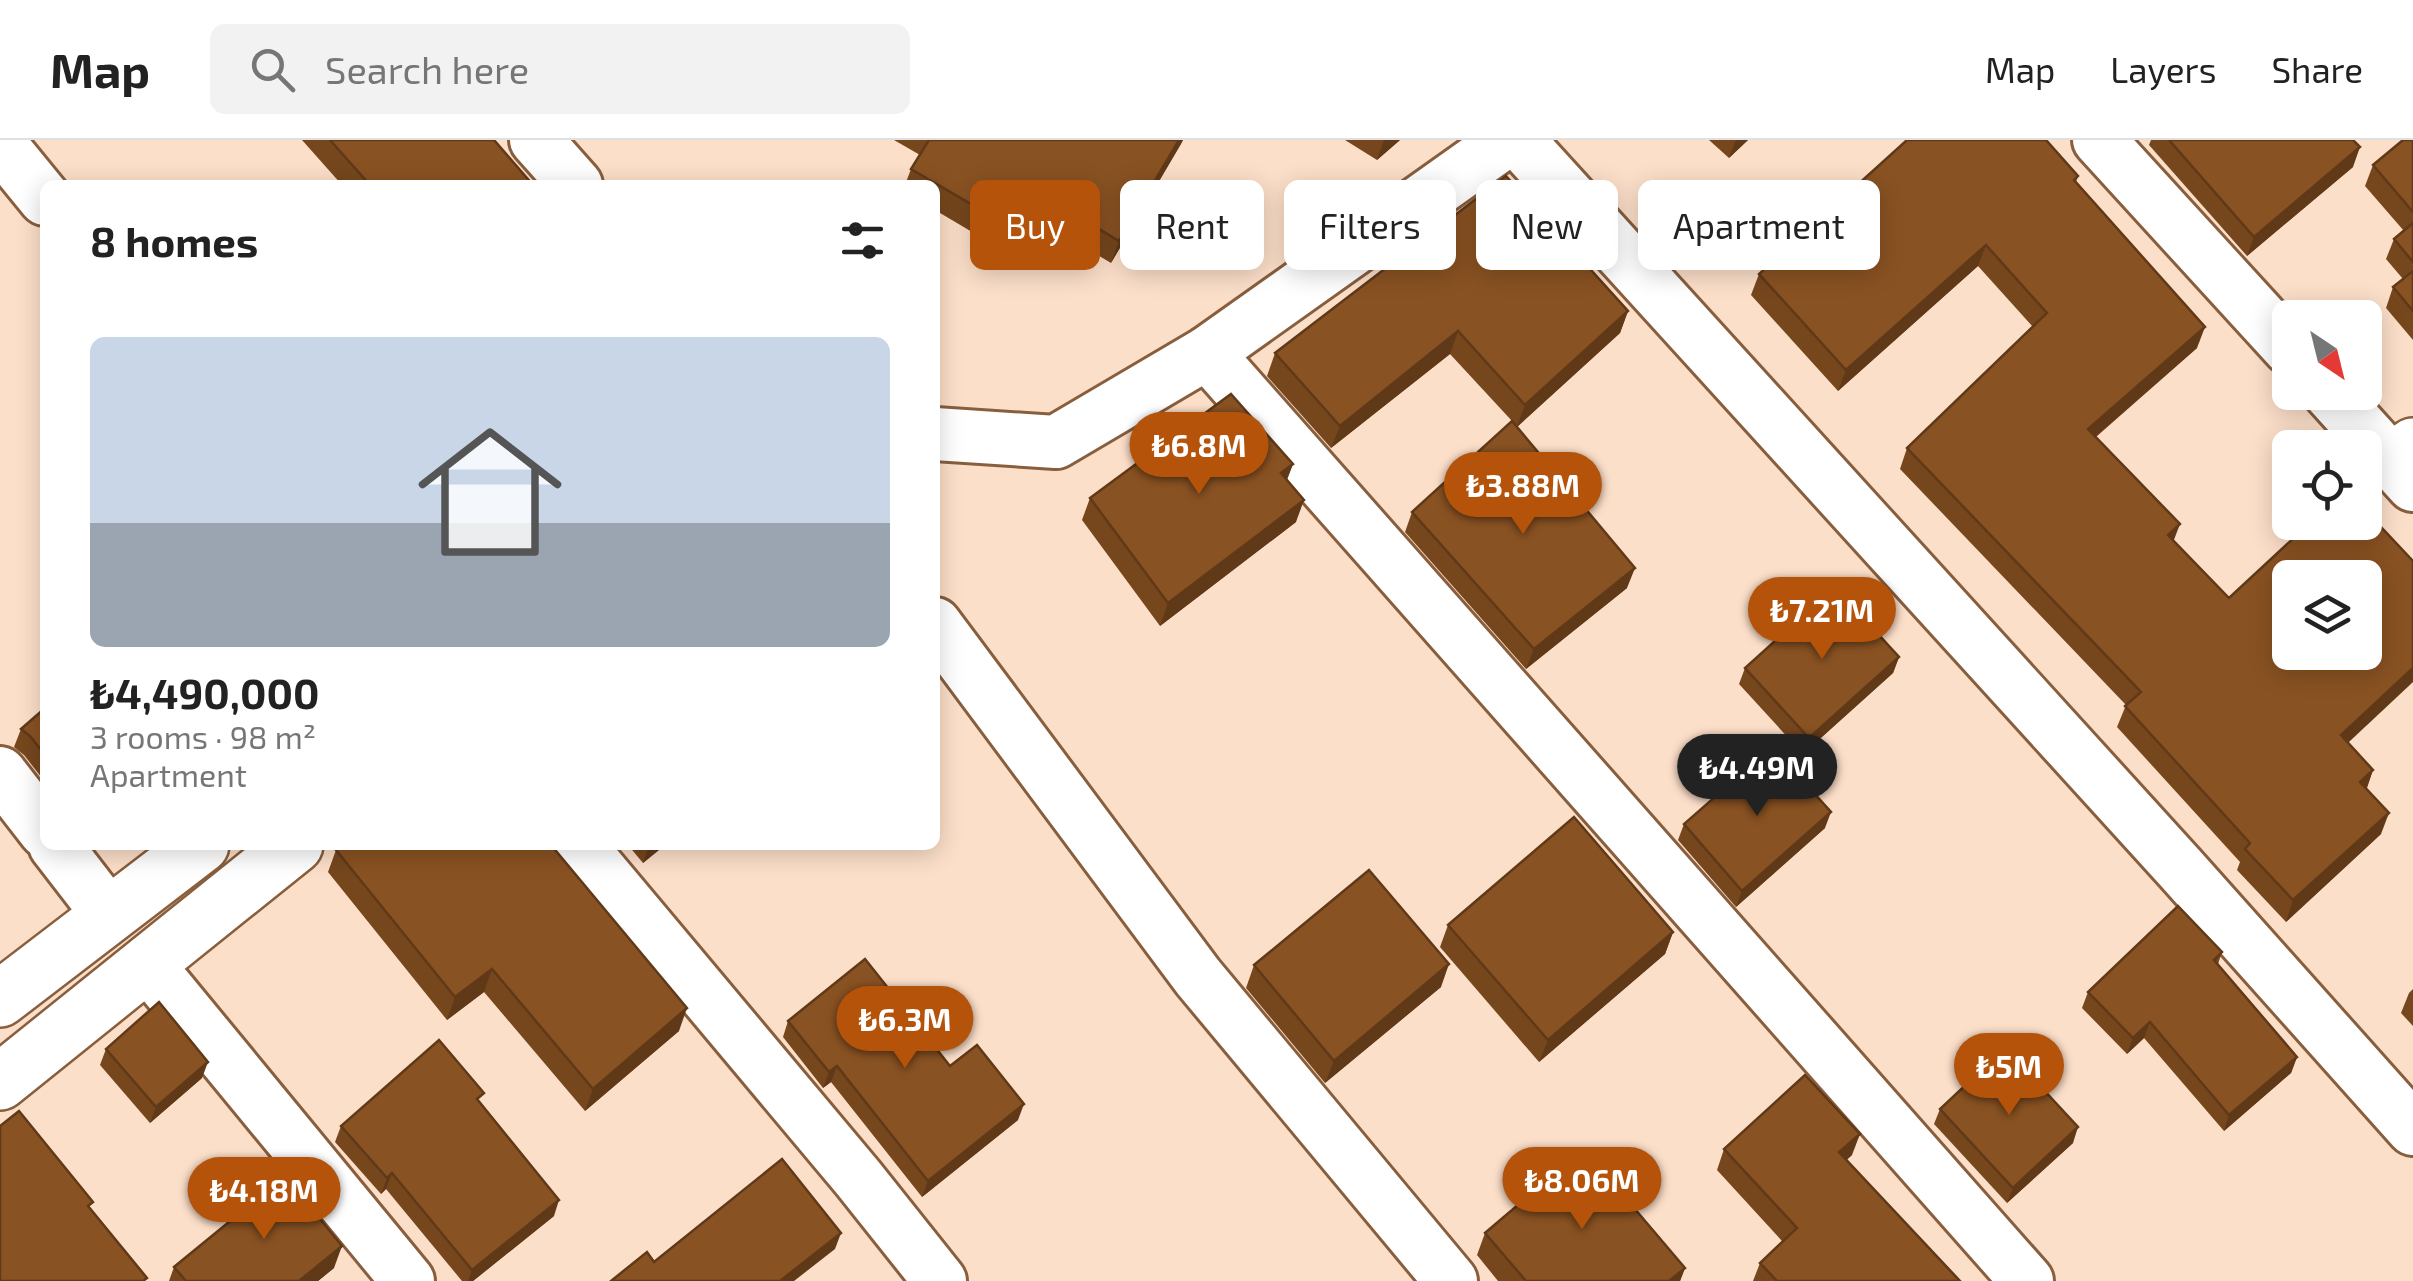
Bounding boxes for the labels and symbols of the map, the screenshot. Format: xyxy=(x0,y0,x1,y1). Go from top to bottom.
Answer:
north arrow xyxy=(2272,300,2382,410)
pin: ₺6.8M xyxy=(1129,412,1269,497)
pin: ₺3.88M xyxy=(1442,452,1604,537)
pin: ₺7.21M xyxy=(1741,577,1903,662)
pin: ₺4.49M xyxy=(1676,734,1838,819)
pin: ₺6.3M xyxy=(835,986,975,1071)
pin: ₺5M xyxy=(1961,1033,2057,1118)
pin: ₺8.06M xyxy=(1501,1147,1663,1232)
pin: ₺4.18M xyxy=(183,1157,345,1242)

